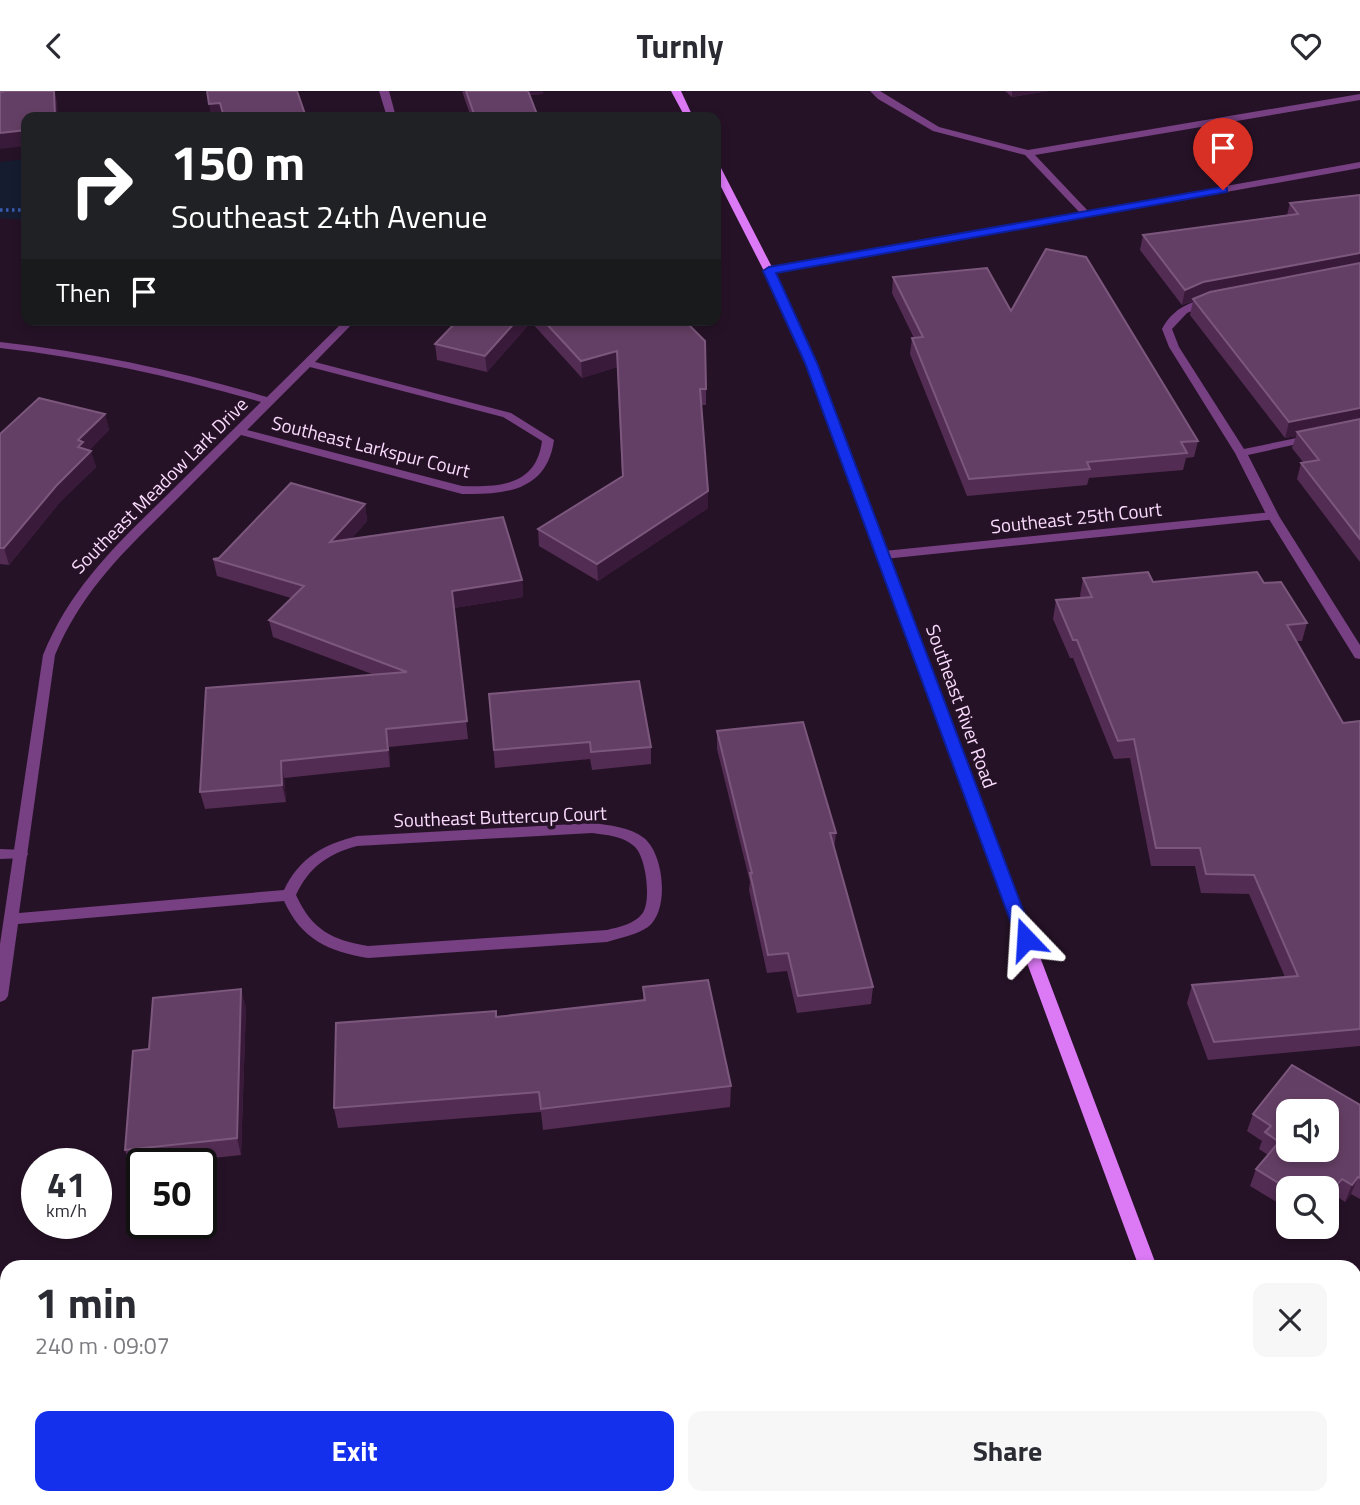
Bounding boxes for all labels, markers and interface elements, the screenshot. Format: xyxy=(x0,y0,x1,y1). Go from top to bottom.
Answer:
text: Turnly xyxy=(636,22,724,70)
icon: back xyxy=(35,27,73,65)
icon: heart xyxy=(1287,27,1325,65)
pin xyxy=(1193,118,1253,190)
text: 150 m xyxy=(171,124,305,199)
icon: arrive xyxy=(1204,129,1242,167)
icon: right xyxy=(56,140,147,231)
text: Southeast 24th Avenue xyxy=(171,192,487,240)
text: Then xyxy=(56,273,111,312)
icon: arrive xyxy=(125,273,163,311)
street label: Southeast Meadow Lark Drive xyxy=(64,390,254,580)
street label: Southeast Larkspur Court xyxy=(269,407,474,485)
street label: Southeast 25th Court xyxy=(989,494,1163,540)
street label: Southeast River Road xyxy=(919,620,1005,792)
street label: Southeast Buttercup Court xyxy=(393,798,607,834)
position arrow xyxy=(989,902,1063,976)
map controls xyxy=(1276,1099,1339,1239)
button: sound xyxy=(1276,1099,1339,1162)
speed limit sign: 50 xyxy=(126,1148,217,1239)
text: 41 xyxy=(47,1157,86,1211)
button: search xyxy=(1276,1176,1339,1239)
text: km/h xyxy=(46,1197,87,1224)
text: 1 min xyxy=(35,1270,137,1334)
button: close xyxy=(1253,1283,1327,1357)
text: 240 m · 09:07 xyxy=(35,1328,170,1363)
button: Exit xyxy=(35,1411,674,1491)
button: Share xyxy=(688,1411,1327,1491)

